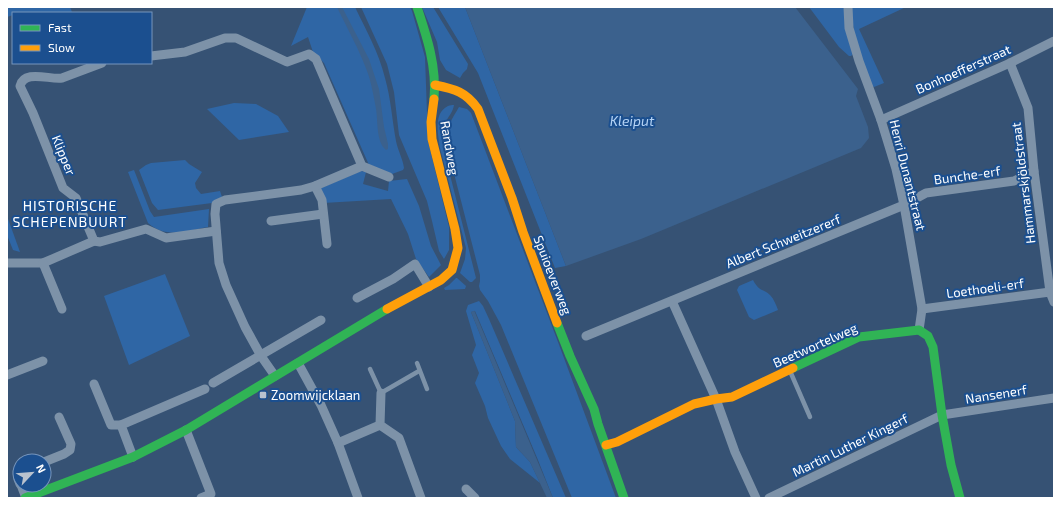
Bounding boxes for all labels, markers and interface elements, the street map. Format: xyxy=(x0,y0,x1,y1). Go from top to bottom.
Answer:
legend xyxy=(12,12,152,64)
text: Fast xyxy=(48,20,72,34)
text: Slow xyxy=(48,40,75,54)
street label: Bonhoefferstraat xyxy=(913,41,1013,97)
water label: Kleiput xyxy=(610,112,655,129)
street label: Henri Dunantstraat xyxy=(886,118,930,232)
street label: Randweg xyxy=(437,119,463,177)
street label: Hammarskjöldstraat xyxy=(1008,121,1038,245)
street label: Klipper xyxy=(49,133,79,177)
street label: Bunche-erf xyxy=(933,162,1002,188)
district label: HISTORISCHE SCHEPENBUURT xyxy=(13,197,127,230)
street label: Albert Schweitzererf xyxy=(723,210,844,271)
street label: Spuioeverweg xyxy=(531,233,575,317)
street label: Loethoeli-erf xyxy=(945,275,1026,301)
street label: Beetwortelweg xyxy=(770,319,860,371)
street label: Nansenerf xyxy=(964,381,1029,407)
place label: Zoomwijcklaan xyxy=(271,387,360,403)
marker: Zoomwijcklaan xyxy=(258,390,268,400)
street label: Martin Luther Kingerf xyxy=(790,410,911,480)
north arrow xyxy=(12,453,52,493)
text: N xyxy=(34,462,49,475)

